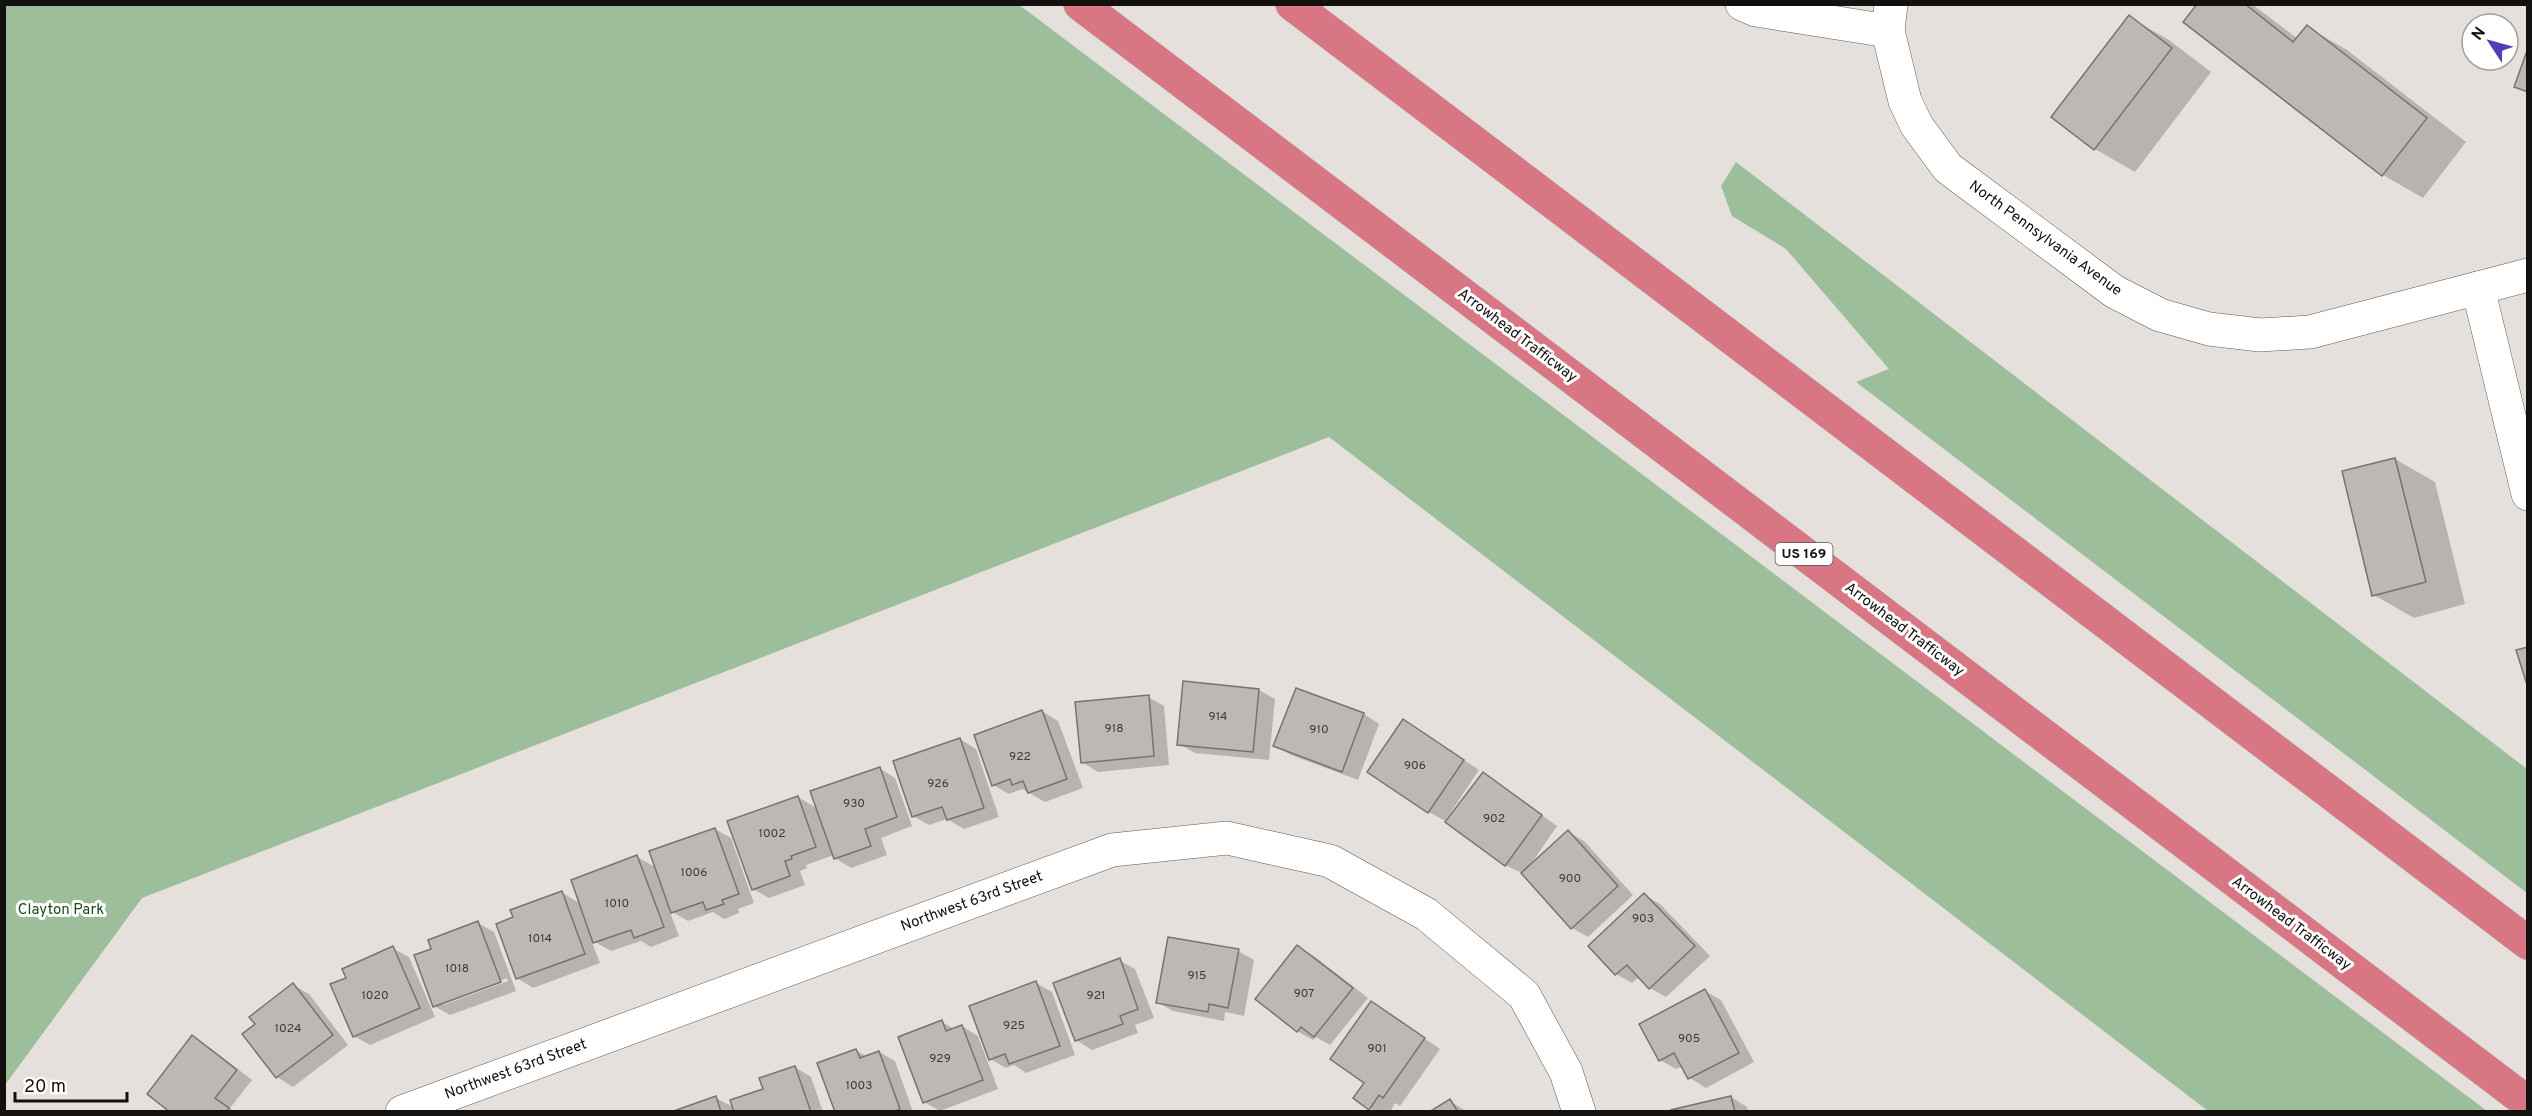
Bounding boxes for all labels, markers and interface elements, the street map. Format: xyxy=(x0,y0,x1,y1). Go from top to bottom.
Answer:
north arrow xyxy=(2460,12,2520,72)
text: N xyxy=(2468,24,2491,45)
street label: North Pennsylvania Avenue xyxy=(1965,177,2125,301)
street label: Arrowhead Trafficway xyxy=(1453,285,1581,387)
road number: US 169 xyxy=(1776,543,1832,565)
street label: Arrowhead Trafficway xyxy=(1840,579,1968,681)
house number: 914 xyxy=(1209,709,1227,725)
house number: 918 xyxy=(1105,721,1123,737)
house number: 910 xyxy=(1309,722,1329,738)
house number: 922 xyxy=(1009,749,1031,765)
house number: 906 xyxy=(1404,758,1426,774)
house number: 926 xyxy=(927,776,949,792)
house number: 930 xyxy=(843,796,865,812)
house number: 902 xyxy=(1483,811,1505,827)
house number: 1002 xyxy=(758,826,786,842)
house number: 1006 xyxy=(681,865,707,881)
street label: Northwest 63rd Street xyxy=(898,867,1046,937)
house number: 900 xyxy=(1559,871,1581,887)
street label: Arrowhead Trafficway xyxy=(2227,873,2355,975)
house number: 1010 xyxy=(605,896,629,912)
park label: Clayton Park xyxy=(18,901,104,920)
house number: 903 xyxy=(1632,911,1654,927)
house number: 1014 xyxy=(528,931,552,947)
house number: 1018 xyxy=(445,961,469,977)
house number: 915 xyxy=(1187,968,1207,984)
house number: 907 xyxy=(1294,986,1314,1002)
house number: 1020 xyxy=(361,988,389,1004)
house number: 921 xyxy=(1087,988,1105,1004)
house number: 925 xyxy=(1003,1018,1025,1034)
house number: 1024 xyxy=(275,1021,301,1037)
house number: 905 xyxy=(1678,1031,1700,1047)
street label: Northwest 63rd Street xyxy=(442,1035,590,1105)
house number: 901 xyxy=(1367,1041,1387,1057)
house number: 929 xyxy=(929,1051,951,1067)
scale bar xyxy=(15,1065,128,1103)
text: 20 m xyxy=(24,1076,66,1099)
house number: 1003 xyxy=(845,1078,873,1094)

